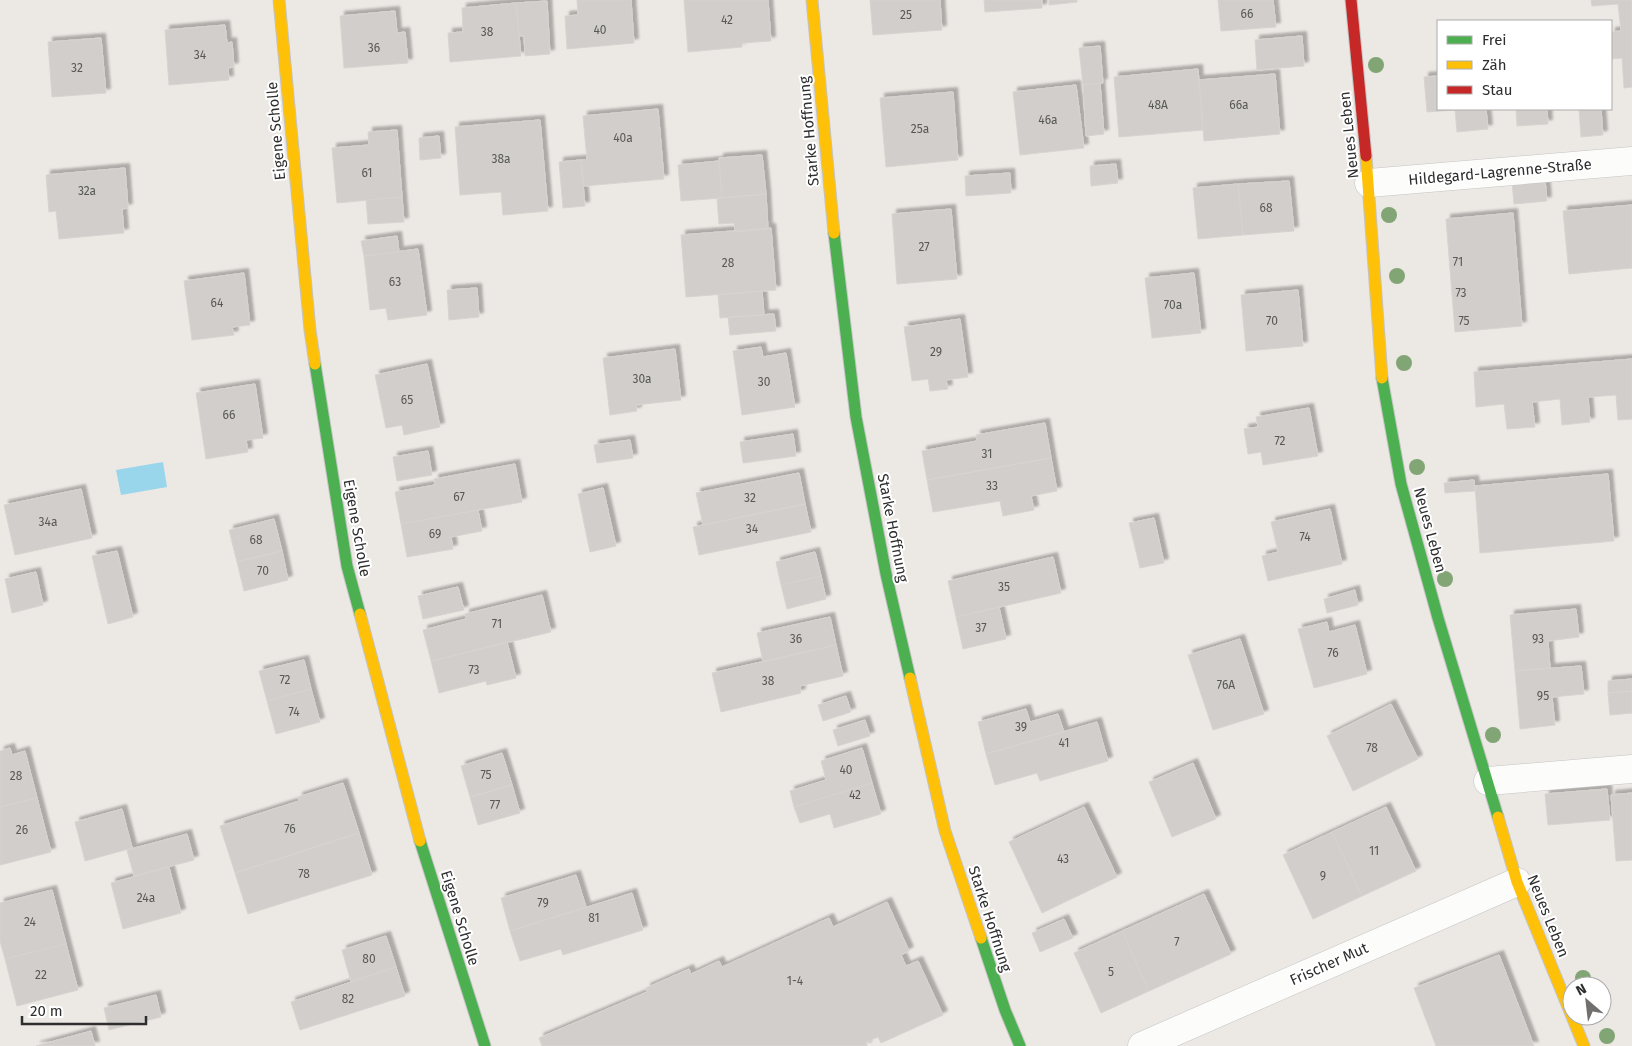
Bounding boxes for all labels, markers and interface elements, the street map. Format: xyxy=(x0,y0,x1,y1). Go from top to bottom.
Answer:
house number: 66 xyxy=(1241,7,1253,21)
house number: 25 xyxy=(900,8,912,22)
house number: 42 xyxy=(721,13,733,27)
legend xyxy=(1437,20,1612,110)
house number: 40 xyxy=(593,23,607,37)
house number: 38 xyxy=(481,25,494,39)
text: Frei xyxy=(1482,31,1507,49)
house number: 36 xyxy=(368,41,380,55)
house number: 34 xyxy=(194,48,207,62)
text: Zäh xyxy=(1482,56,1507,74)
house number: 32 xyxy=(71,61,83,75)
street label: Starke Hoffnung xyxy=(795,75,823,187)
street label: Eigene Scholle xyxy=(263,81,289,181)
text: Stau xyxy=(1482,81,1512,99)
street label: Neues Leben xyxy=(1335,91,1363,179)
house number: 48A xyxy=(1148,98,1168,112)
house number: 66a xyxy=(1229,98,1249,112)
house number: 46a xyxy=(1038,113,1058,127)
house number: 25a xyxy=(911,122,929,136)
house number: 40a xyxy=(613,131,633,145)
house number: 38a xyxy=(491,152,511,166)
street label: Hildegard-Lagrenne-Straße xyxy=(1408,155,1592,189)
house number: 61 xyxy=(361,166,373,180)
house number: 32a xyxy=(78,184,96,198)
house number: 68 xyxy=(1259,201,1273,215)
house number: 27 xyxy=(918,240,930,254)
house number: 71 xyxy=(1453,255,1463,269)
house number: 28 xyxy=(722,256,735,270)
house number: 63 xyxy=(389,275,401,289)
house number: 73 xyxy=(1455,286,1467,300)
house number: 64 xyxy=(211,296,224,310)
house number: 70a xyxy=(1164,298,1182,312)
house number: 70 xyxy=(1266,314,1278,328)
house number: 75 xyxy=(1458,314,1470,328)
house number: 29 xyxy=(930,345,942,359)
house number: 30a xyxy=(632,372,652,386)
house number: 30 xyxy=(758,375,771,389)
house number: 65 xyxy=(401,393,413,407)
house number: 66 xyxy=(223,408,235,422)
house number: 72 xyxy=(1274,434,1286,448)
house number: 31 xyxy=(982,447,992,461)
street label: Starke Hoffnung xyxy=(874,472,912,584)
street label: Eigene Scholle xyxy=(340,478,374,578)
house number: 33 xyxy=(986,479,998,493)
street label: Neues Leben xyxy=(1410,485,1450,575)
house number: 67 xyxy=(453,490,465,504)
house number: 32 xyxy=(744,491,756,505)
house number: 34a xyxy=(39,515,57,529)
house number: 34 xyxy=(746,522,759,536)
house number: 69 xyxy=(429,527,441,541)
house number: 74 xyxy=(1299,530,1311,544)
house number: 68 xyxy=(249,533,263,547)
house number: 70 xyxy=(257,564,269,578)
house number: 35 xyxy=(998,580,1010,594)
house number: 71 xyxy=(492,617,502,631)
house number: 37 xyxy=(975,621,987,635)
house number: 36 xyxy=(790,632,802,646)
house number: 93 xyxy=(1532,632,1544,646)
house number: 76 xyxy=(1327,646,1339,660)
house number: 73 xyxy=(468,663,480,677)
house number: 72 xyxy=(279,673,291,687)
house number: 38 xyxy=(762,674,775,688)
house number: 76A xyxy=(1217,678,1235,692)
house number: 95 xyxy=(1537,689,1549,703)
house number: 74 xyxy=(288,705,300,719)
house number: 39 xyxy=(1015,720,1027,734)
house number: 41 xyxy=(1059,736,1069,750)
house number: 78 xyxy=(1366,741,1378,755)
house number: 40 xyxy=(839,763,853,777)
house number: 75 xyxy=(480,768,492,782)
house number: 28 xyxy=(10,769,23,783)
house number: 42 xyxy=(849,788,861,802)
house number: 77 xyxy=(490,798,500,812)
house number: 76 xyxy=(284,822,296,836)
house number: 26 xyxy=(16,823,28,837)
house number: 11 xyxy=(1369,844,1379,858)
house number: 43 xyxy=(1057,852,1069,866)
street label: Starke Hoffnung xyxy=(964,864,1016,974)
house number: 78 xyxy=(298,867,310,881)
street label: Eigene Scholle xyxy=(437,868,483,968)
house number: 9 xyxy=(1320,869,1326,883)
street label: Neues Leben xyxy=(1523,872,1573,960)
house number: 24a xyxy=(137,891,155,905)
house number: 79 xyxy=(537,896,549,910)
house number: 81 xyxy=(588,911,600,925)
house number: 24 xyxy=(24,915,37,929)
house number: 7 xyxy=(1174,935,1180,949)
street label: Frischer Mut xyxy=(1287,939,1371,989)
house number: 80 xyxy=(362,952,376,966)
house number: 5 xyxy=(1108,965,1114,979)
house number: 22 xyxy=(35,968,47,982)
house number: 1-4 xyxy=(787,974,804,988)
north arrow xyxy=(1562,976,1612,1026)
text: N xyxy=(1573,980,1589,1000)
house number: 82 xyxy=(342,992,354,1006)
scale bar xyxy=(22,994,146,1026)
text: 20 m xyxy=(30,1002,63,1020)

